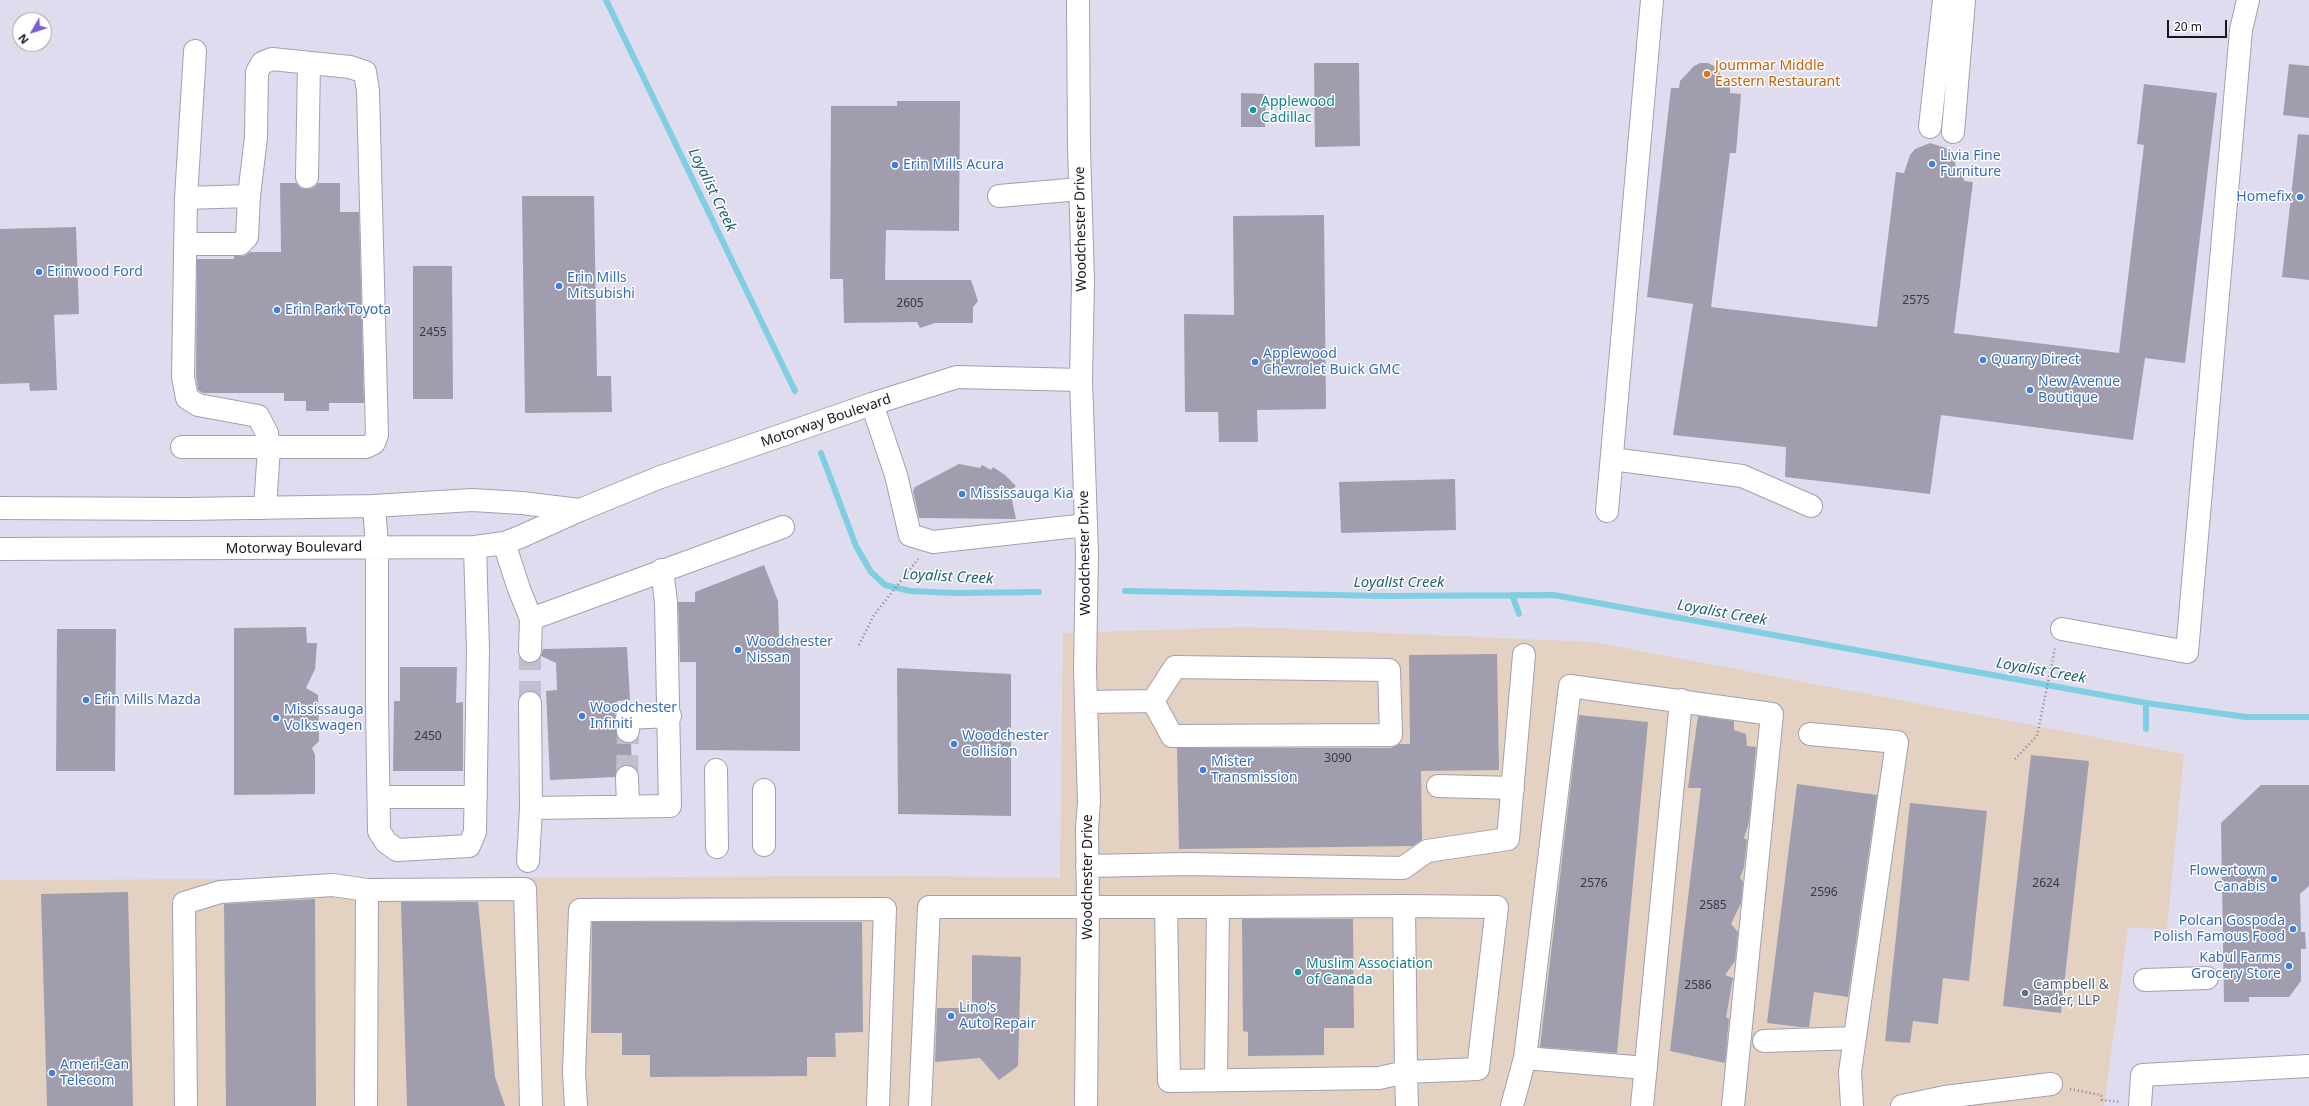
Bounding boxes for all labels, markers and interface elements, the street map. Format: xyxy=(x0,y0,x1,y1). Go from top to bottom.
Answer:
north arrow xyxy=(12,12,52,52)
scale bar xyxy=(2169,12,2229,38)
text: 20 m xyxy=(2174,18,2202,35)
text: N xyxy=(14,31,32,47)
place label: Joummar Middle Eastern Restaurant xyxy=(1715,58,1840,90)
marker: Joummar Middle Eastern Restaurant xyxy=(1702,69,1712,79)
place label: Applewood Cadillac xyxy=(1261,94,1335,126)
marker: Applewood Cadillac xyxy=(1248,105,1258,115)
water label: Loyalist Creek xyxy=(684,145,740,235)
place label: Livia Fine Furniture xyxy=(1940,148,2001,180)
place label: Erin Mills Acura xyxy=(903,157,1004,173)
marker: Livia Fine Furniture xyxy=(1927,159,1937,169)
marker: Erin Mills Acura xyxy=(890,160,900,170)
street label: Woodchester Drive xyxy=(1072,166,1090,292)
place label: Homefix xyxy=(2236,189,2292,205)
marker: Homefix xyxy=(2295,192,2305,202)
place label: Erinwood Ford xyxy=(47,264,143,280)
marker: Erinwood Ford xyxy=(34,267,44,277)
place label: Erin Mills Mitsubishi xyxy=(567,270,635,302)
marker: Erin Mills Mitsubishi xyxy=(554,281,564,291)
house number: 2575 xyxy=(1902,294,1930,308)
house number: 2605 xyxy=(896,297,924,311)
place label: Erin Park Toyota xyxy=(285,302,391,318)
marker: Erin Park Toyota xyxy=(272,305,282,315)
house number: 2455 xyxy=(419,326,447,340)
place label: Applewood Chevrolet Buick GMC xyxy=(1263,346,1400,378)
place label: Quarry Direct xyxy=(1991,352,2080,368)
marker: Quarry Direct xyxy=(1978,355,1988,365)
marker: Applewood Chevrolet Buick GMC xyxy=(1250,357,1260,367)
place label: New Avenue Boutique xyxy=(2038,374,2120,406)
marker: New Avenue Boutique xyxy=(2025,385,2035,395)
street label: Motorway Boulevard xyxy=(759,391,893,451)
place label: Mississauga Kia xyxy=(970,486,1073,502)
marker: Mississauga Kia xyxy=(957,489,967,499)
street label: Woodchester Drive xyxy=(1076,490,1094,616)
street label: Motorway Boulevard xyxy=(226,538,362,558)
water label: Loyalist Creek xyxy=(902,566,994,588)
water label: Loyalist Creek xyxy=(1354,574,1444,592)
water label: Loyalist Creek xyxy=(1676,596,1768,630)
place label: Woodchester Nissan xyxy=(746,634,833,666)
marker: Woodchester Nissan xyxy=(733,645,743,655)
water label: Loyalist Creek xyxy=(1995,654,2087,688)
place label: Erin Mills Mazda xyxy=(94,692,201,708)
marker: Erin Mills Mazda xyxy=(81,695,91,705)
place label: Woodchester Infiniti xyxy=(590,700,677,732)
place label: Mississauga Volkswagen xyxy=(284,702,364,734)
marker: Woodchester Infiniti xyxy=(577,711,587,721)
marker: Mississauga Volkswagen xyxy=(271,713,281,723)
place label: Woodchester Collision xyxy=(962,728,1049,760)
house number: 2450 xyxy=(414,730,442,744)
marker: Woodchester Collision xyxy=(949,739,959,749)
house number: 3090 xyxy=(1324,752,1352,766)
place label: Mister Transmission xyxy=(1211,754,1298,786)
marker: Mister Transmission xyxy=(1198,765,1208,775)
street label: Woodchester Drive xyxy=(1080,814,1096,940)
place label: Flowertown Canabis xyxy=(2189,863,2266,896)
marker: Flowertown Canabis xyxy=(2269,874,2279,884)
house number: 2576 xyxy=(1580,877,1608,891)
house number: 2624 xyxy=(2032,877,2060,891)
house number: 2596 xyxy=(1810,886,1838,900)
house number: 2585 xyxy=(1699,899,1727,913)
place label: Polcan Gospoda Polish Famous Food xyxy=(2153,913,2285,946)
marker: Polcan Gospoda Polish Famous Food xyxy=(2288,924,2298,934)
place label: Kabul Farms Grocery Store xyxy=(2191,950,2281,982)
place label: Muslim Association of Canada xyxy=(1306,956,1433,988)
marker: Kabul Farms Grocery Store xyxy=(2284,961,2294,971)
marker: Muslim Association of Canada xyxy=(1293,967,1303,977)
place label: Campbell & Bader, LLP xyxy=(2033,977,2109,1010)
house number: 2586 xyxy=(1684,979,1712,993)
marker: Campbell & Bader, LLP xyxy=(2020,988,2030,998)
place label: Lino's Auto Repair xyxy=(959,1000,1036,1032)
marker: Lino's Auto Repair xyxy=(946,1011,956,1021)
place label: Ameri-Can Telecom xyxy=(60,1057,129,1090)
marker: Ameri-Can Telecom xyxy=(47,1068,57,1078)

